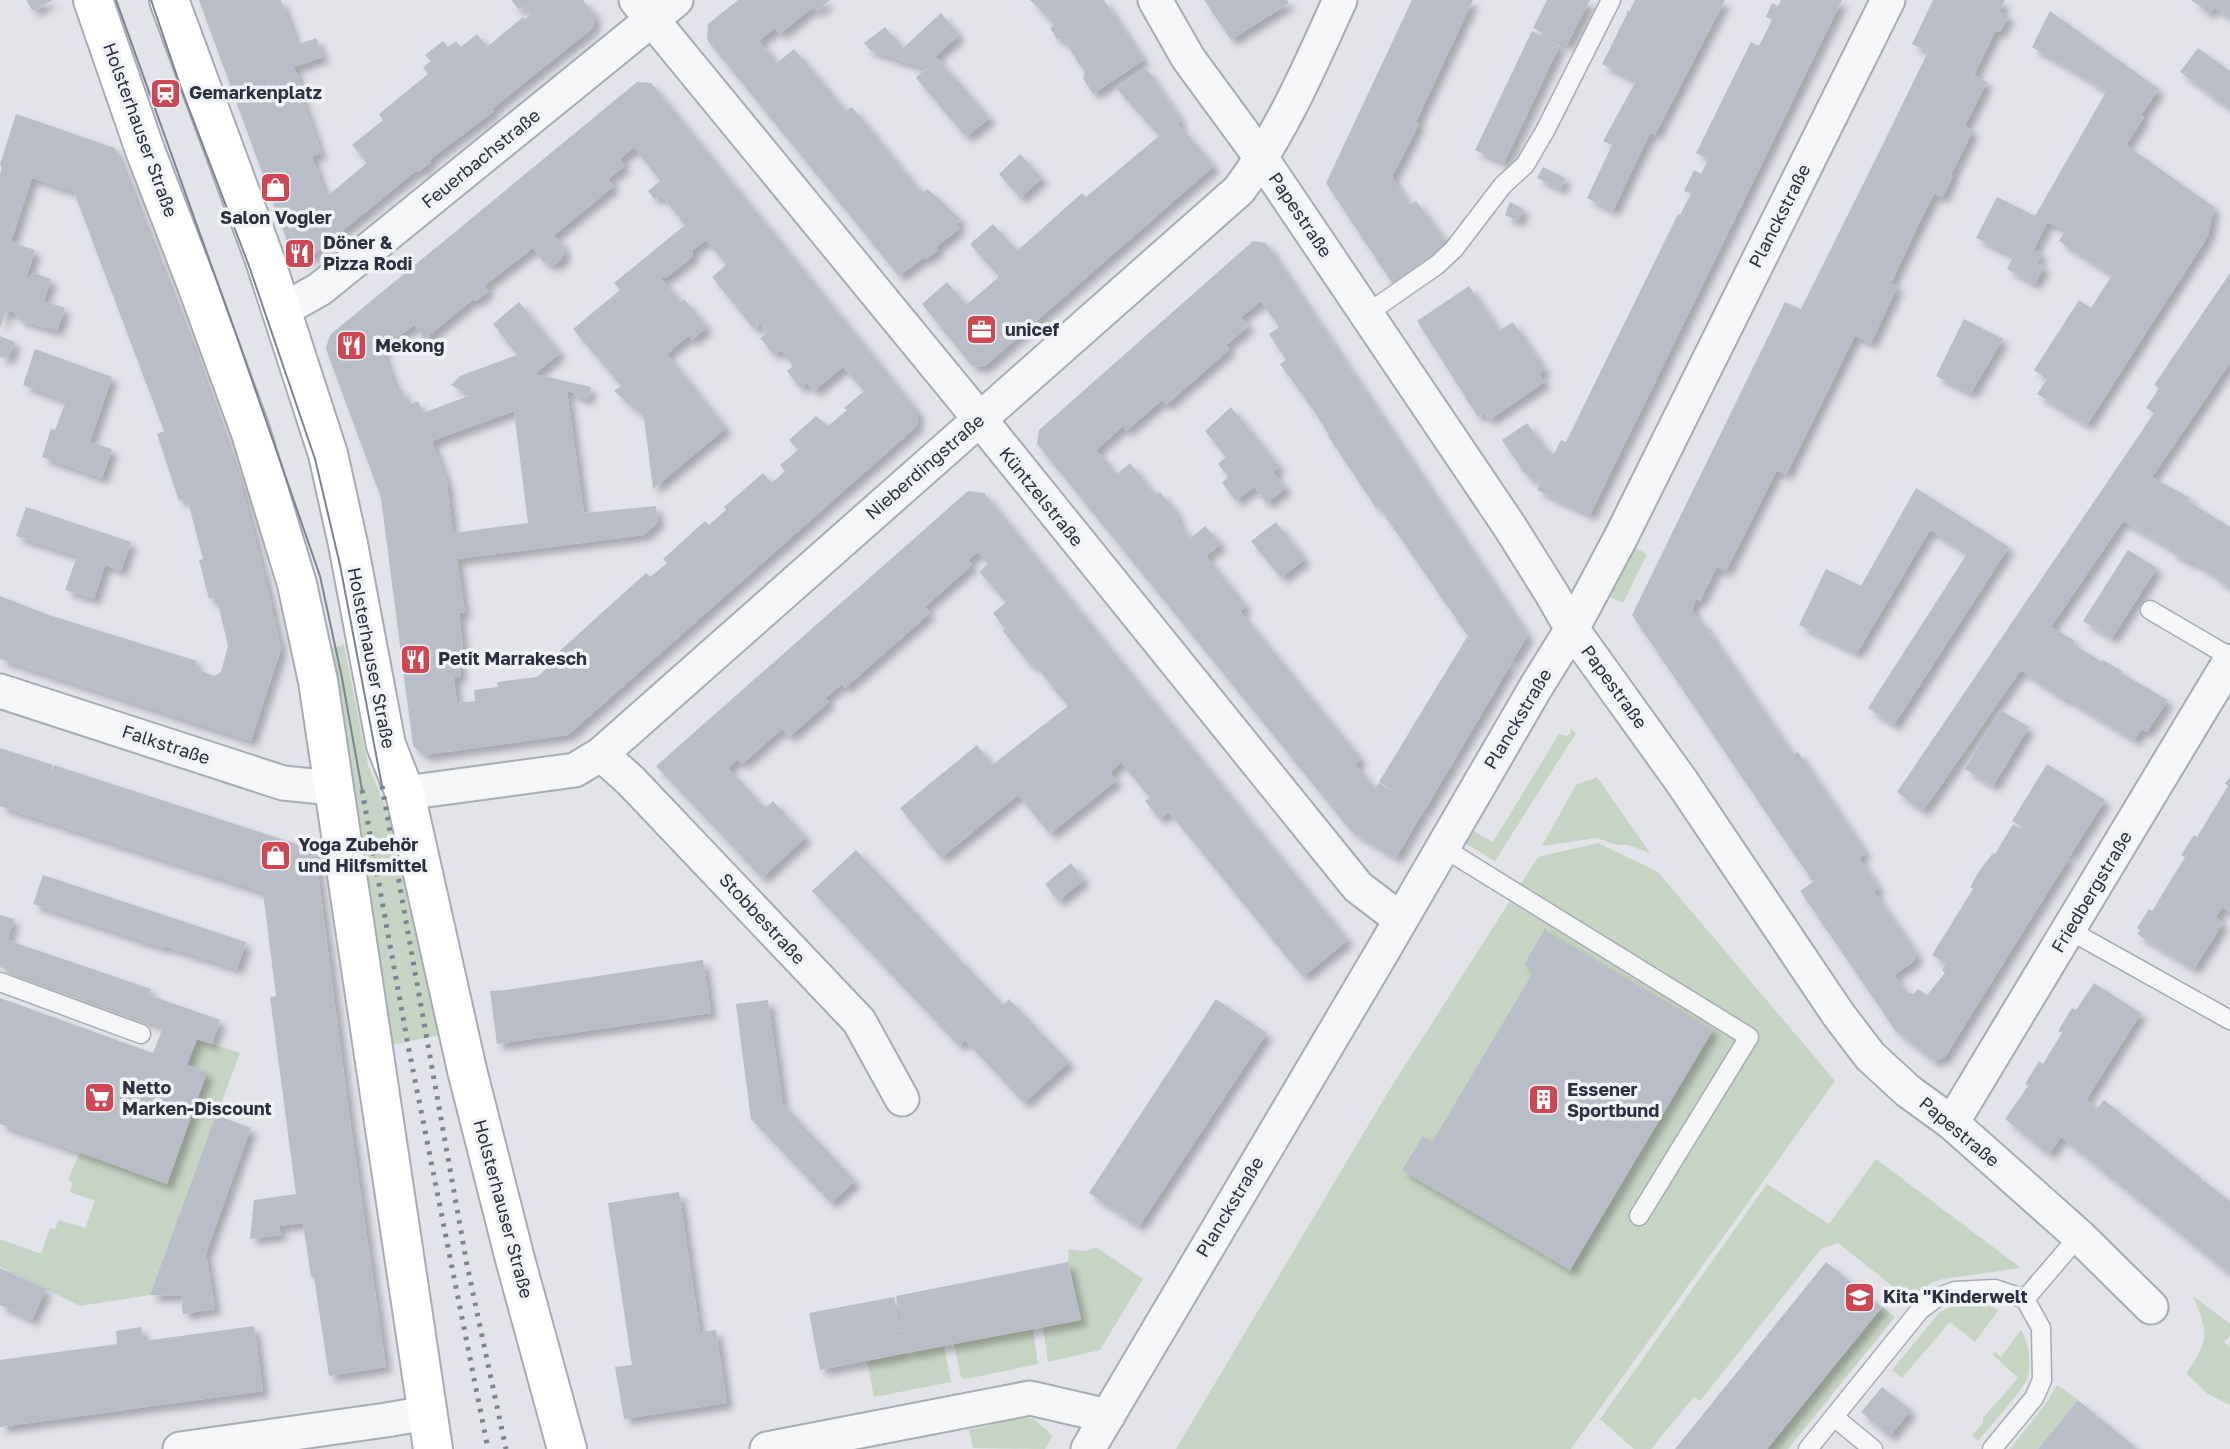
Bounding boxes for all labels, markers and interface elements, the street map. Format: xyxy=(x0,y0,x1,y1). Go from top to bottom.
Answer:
street label: Holsterhauser Straße xyxy=(99,39,183,220)
station icon: Gemarkenplatz xyxy=(149,76,183,110)
place label: Gemarkenplatz xyxy=(189,81,322,103)
street label: Feuerbachstraße xyxy=(417,104,544,213)
street label: Planckstraße xyxy=(1744,160,1815,271)
street label: Papestraße xyxy=(1264,168,1337,261)
shop icon: Salon Vogler xyxy=(259,171,293,205)
place label: Salon Vogler xyxy=(220,206,332,228)
place label: Döner & Pizza Rodi xyxy=(323,231,413,274)
restaurant icon: Döner & Pizza Rodi xyxy=(283,236,317,270)
office icon: unicef xyxy=(965,313,999,347)
place label: unicef xyxy=(1005,318,1059,340)
restaurant icon: Mekong xyxy=(335,329,369,363)
place label: Mekong xyxy=(375,334,444,356)
street label: Nieberdingstraße xyxy=(861,409,988,524)
street label: Küntzelstraße xyxy=(995,442,1089,550)
street label: Holsterhauser Straße xyxy=(344,565,400,750)
street label: Papestraße xyxy=(1577,640,1652,732)
restaurant icon: Petit Marrakesch xyxy=(398,642,432,676)
place label: Petit Marrakesch xyxy=(438,647,587,669)
street label: Planckstraße xyxy=(1479,664,1556,773)
street label: Falkstraße xyxy=(120,720,213,769)
street label: Friedbergstraße xyxy=(2046,827,2136,956)
place label: Yoga Zubehör und Hilfsmittel xyxy=(298,833,428,876)
shop icon: Yoga Zubehör und Hilfsmittel xyxy=(258,838,292,872)
street label: Stobbestraße xyxy=(715,868,810,968)
place label: Netto Marken-Discount xyxy=(122,1076,272,1119)
place label: Essener Sportbund xyxy=(1567,1078,1659,1121)
supermarket icon: Netto Marken-Discount xyxy=(82,1081,116,1115)
building icon: Essener Sportbund xyxy=(1527,1083,1561,1117)
street label: Papestraße xyxy=(1915,1091,2004,1171)
street label: Holsterhauser Straße xyxy=(469,1117,538,1301)
street label: Planckstraße xyxy=(1191,1152,1268,1261)
school or university icon: Kita "Kinderwelt xyxy=(1843,1280,1877,1314)
place label: Kita "Kinderwelt xyxy=(1883,1285,2028,1307)

